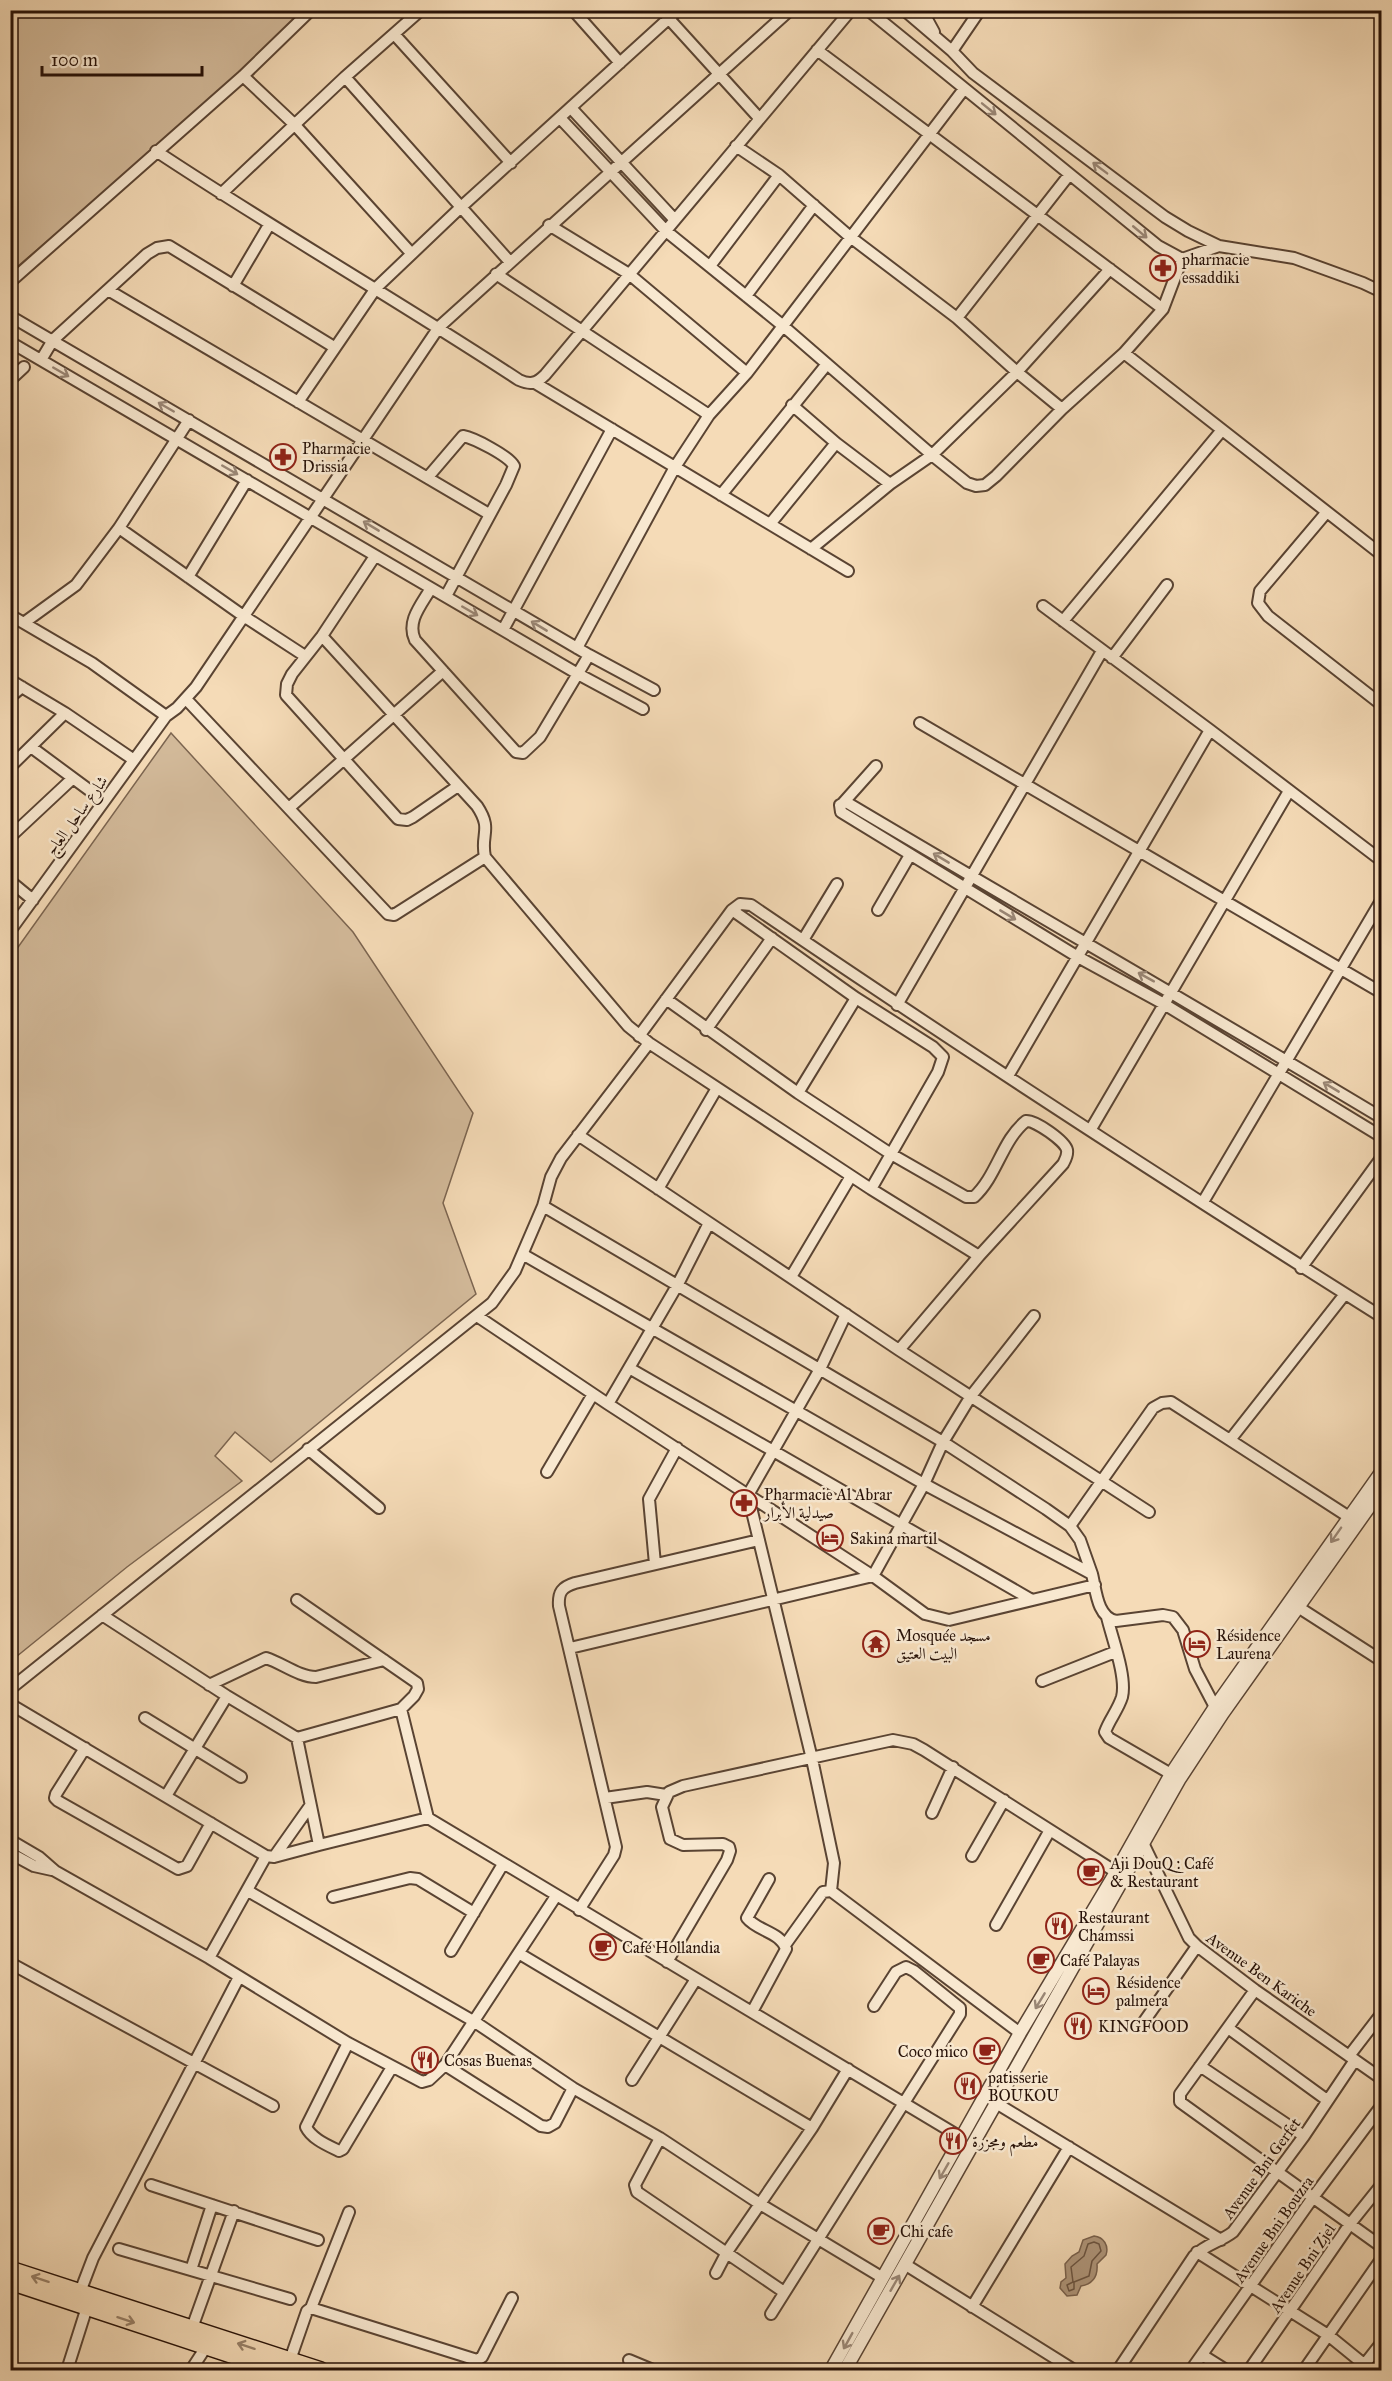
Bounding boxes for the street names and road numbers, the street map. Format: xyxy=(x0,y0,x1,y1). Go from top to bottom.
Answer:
street label: شارع ساحل العاج xyxy=(41,772,116,862)
street label: Avenue Ben Kariche xyxy=(1202,1927,1321,2021)
street label: Avenue Bni Gerfet xyxy=(1218,2114,1305,2223)
street label: Avenue Bni Bouzra xyxy=(1229,2172,1317,2287)
street label: Avenue Bni Zjel xyxy=(1265,2220,1340,2317)

